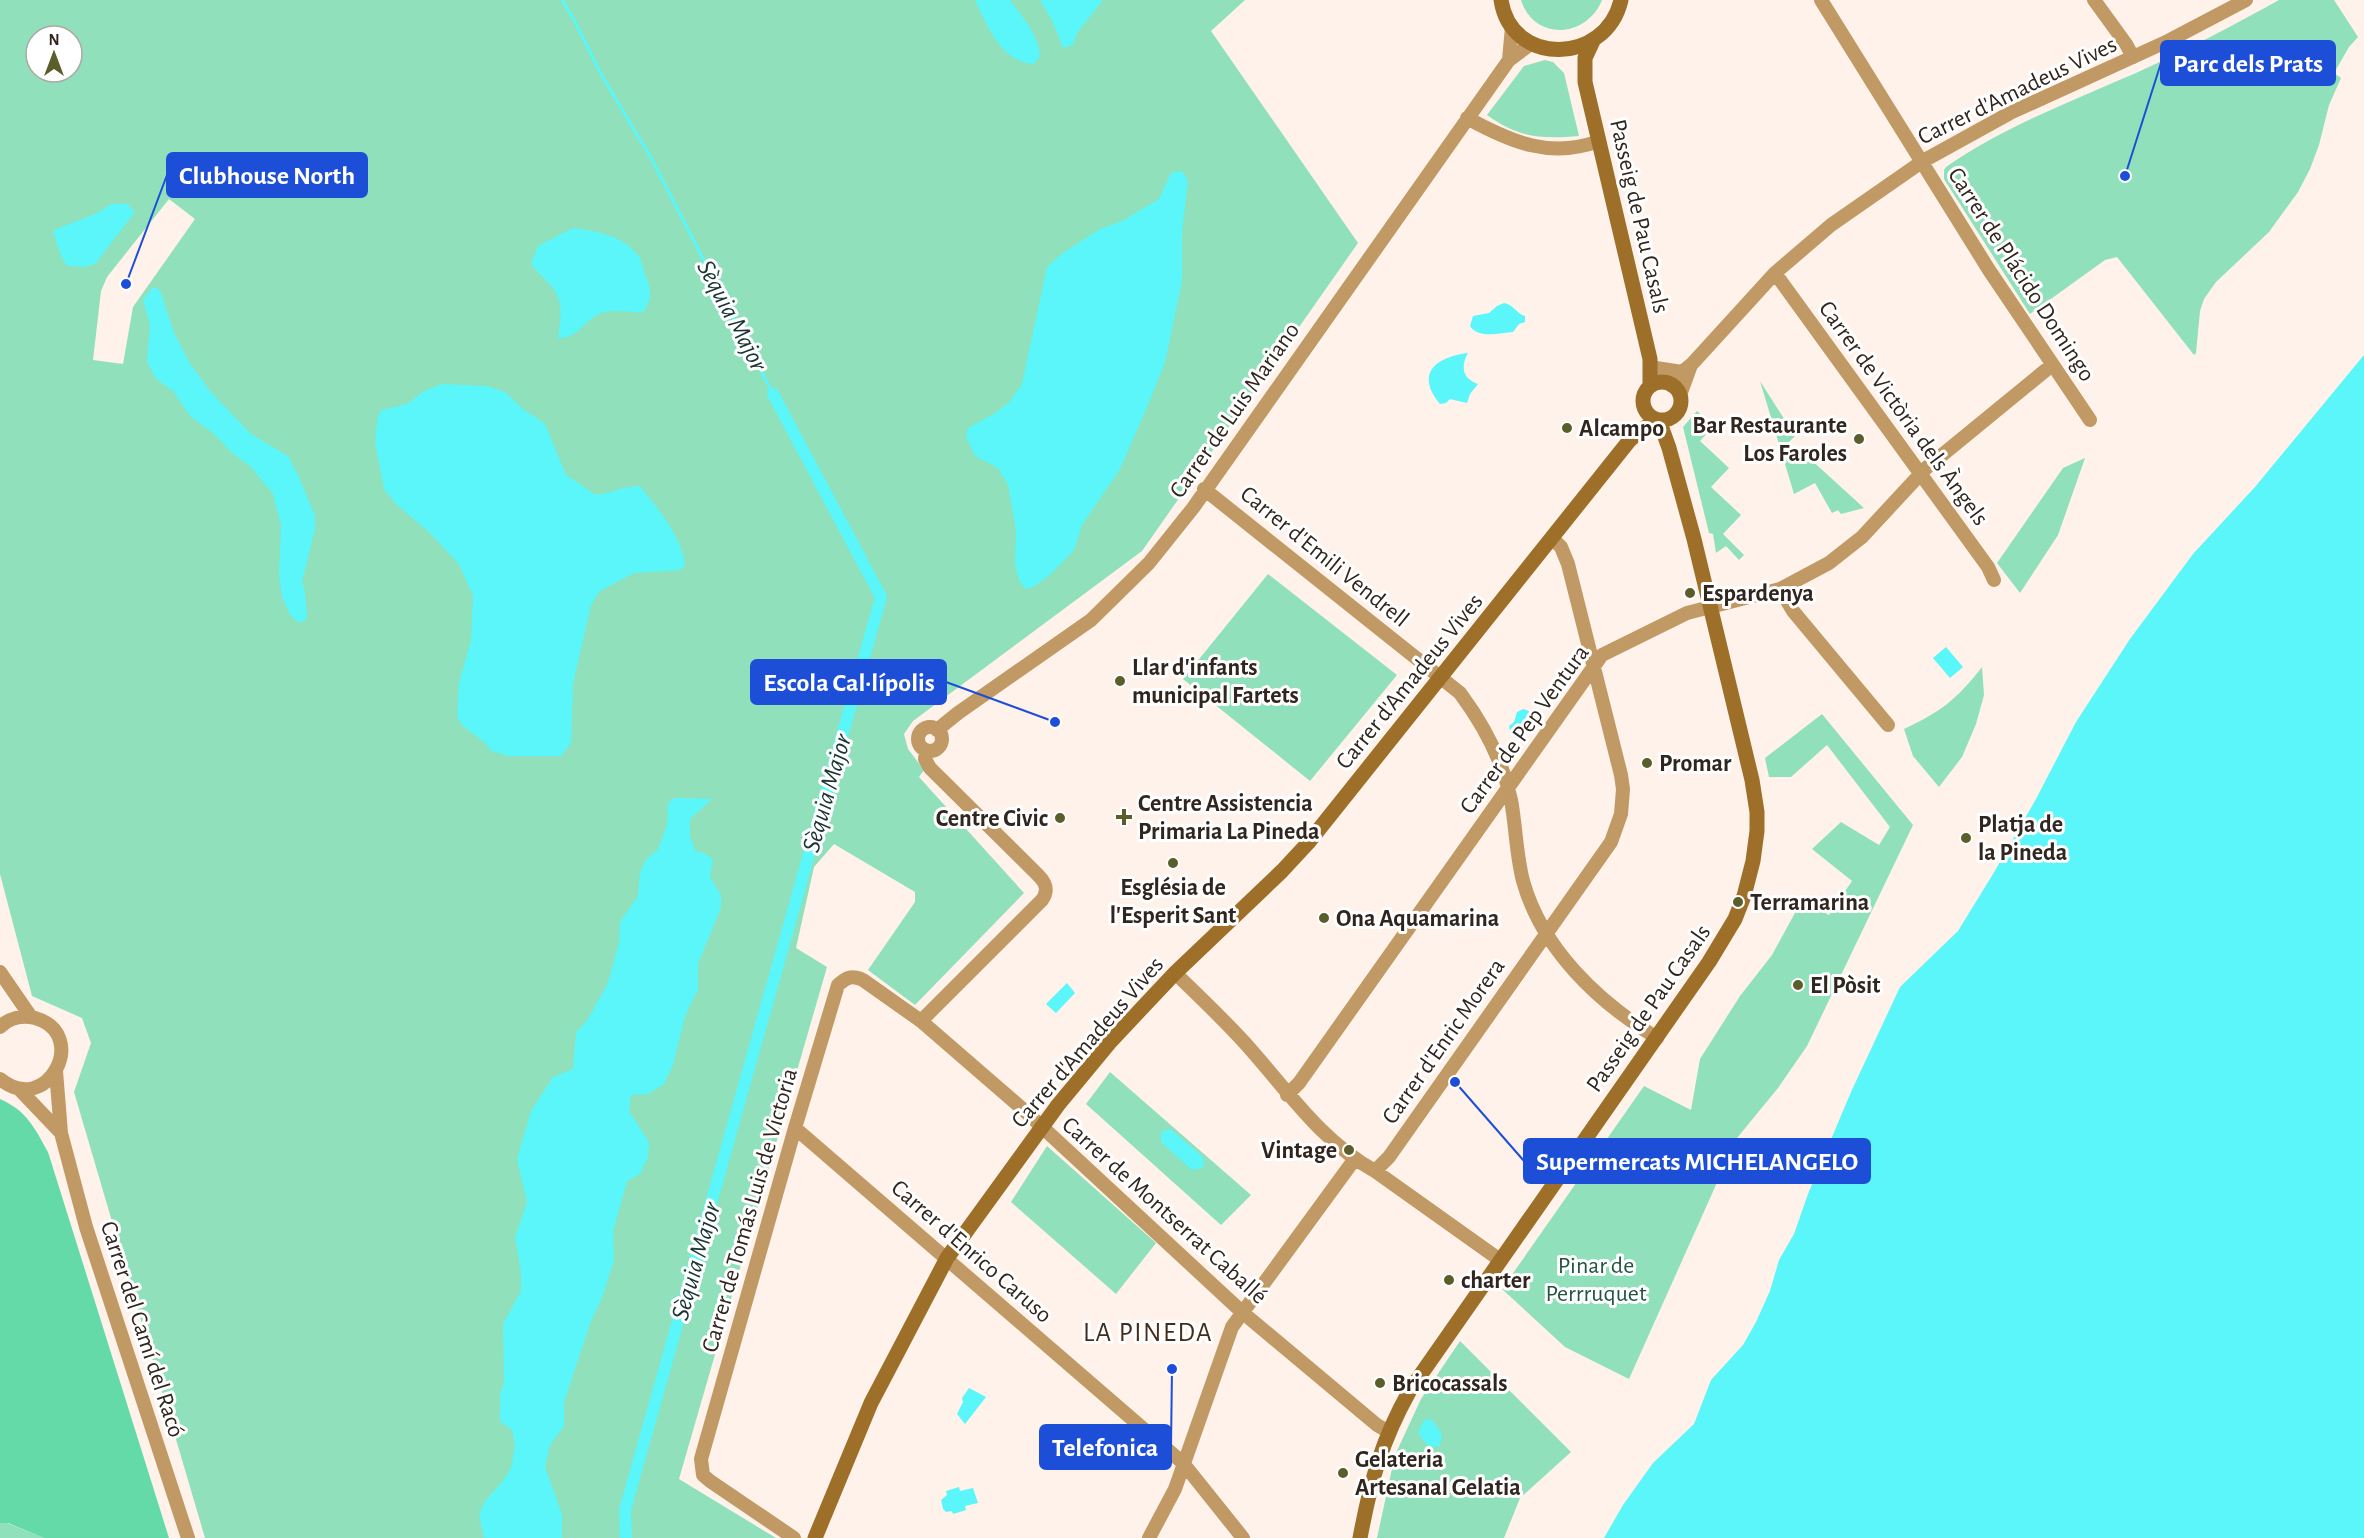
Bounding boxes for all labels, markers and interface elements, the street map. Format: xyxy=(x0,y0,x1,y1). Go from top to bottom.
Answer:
north arrow xyxy=(24,24,84,84)
text: N xyxy=(48,32,60,48)
street label: Carrer d'Amadeus Vives xyxy=(1914,32,2121,149)
callout: Parc dels Prats xyxy=(2161,41,2335,85)
text: Parc dels Prats xyxy=(2173,51,2323,77)
street label: Passeig de Pau Casals xyxy=(1605,117,1673,315)
callout: Clubhouse North xyxy=(167,153,367,197)
text: Clubhouse North xyxy=(179,163,355,189)
street label: Carrer de Plácido Domingo xyxy=(1943,163,2099,386)
water label: Sèquia Major xyxy=(692,256,773,376)
street label: Carrer de Victòria dels Àngels xyxy=(1814,296,1994,530)
street label: Carrer de Luis Mariano xyxy=(1165,318,1304,503)
place label: Bar Restaurante Los Faroles xyxy=(1692,414,1847,466)
place label: Alcampo xyxy=(1579,417,1664,441)
marker: Alcampo xyxy=(1560,421,1574,435)
marker: Bar Restaurante Los Faroles xyxy=(1852,432,1866,446)
street label: Carrer d'Emili Vendrell xyxy=(1236,482,1413,632)
place label: Espardenya xyxy=(1702,582,1814,606)
marker: Espardenya xyxy=(1683,586,1697,600)
street label: Carrer d'Amadeus Vives xyxy=(1332,589,1488,774)
street label: Carrer de Pep Ventura xyxy=(1456,641,1594,818)
place label: Llar d'infants municipal Fartets xyxy=(1132,656,1299,708)
callout: Escola Cal·lípolis xyxy=(751,660,946,704)
text: Escola Cal·lípolis xyxy=(763,670,935,696)
marker: Llar d'infants municipal Fartets xyxy=(1113,674,1127,688)
water label: Sèquia Major xyxy=(798,730,857,855)
place label: Promar xyxy=(1659,752,1732,776)
marker: Promar xyxy=(1640,756,1654,770)
place label: Centre Assistencia Primaria La Pineda xyxy=(1138,792,1320,844)
place label: Centre Civic xyxy=(936,807,1048,831)
marker: Centre Assistencia Primaria La Pineda xyxy=(1115,808,1133,826)
marker: Centre Civic xyxy=(1053,811,1067,825)
place label: Platja de la Pineda xyxy=(1978,813,2067,865)
marker: Platja de la Pineda xyxy=(1959,831,1973,845)
marker: Església de l'Esperit Sant xyxy=(1166,856,1180,870)
place label: Església de l'Esperit Sant xyxy=(1110,876,1236,928)
place label: Terramarina xyxy=(1750,891,1869,915)
marker: Terramarina xyxy=(1731,895,1745,909)
place label: Ona Aquamarina xyxy=(1336,907,1499,931)
marker: Ona Aquamarina xyxy=(1317,911,1331,925)
street label: Passeig de Pau Casals xyxy=(1582,921,1715,1097)
street label: Carrer d'Amadeus Vives xyxy=(1007,952,1168,1133)
street label: Carrer d'Enric Morera xyxy=(1378,955,1510,1129)
place label: El Pòsit xyxy=(1810,974,1880,998)
marker: El Pòsit xyxy=(1791,978,1805,992)
street label: Carrer de Tomás Luis de Victoria xyxy=(698,1066,802,1355)
street label: Carrer de Montserrat Caballé xyxy=(1057,1113,1272,1309)
place label: Vintage xyxy=(1261,1139,1337,1163)
callout: Supermercats MICHELANGELO xyxy=(1524,1139,1870,1183)
marker: Vintage xyxy=(1342,1143,1356,1157)
text: Supermercats MICHELANGELO xyxy=(1536,1149,1858,1175)
street label: Carrer d'Enrico Caruso xyxy=(886,1176,1056,1328)
water label: Sèquia Major xyxy=(667,1198,726,1323)
street label: Carrer del Camí del Racó xyxy=(96,1218,188,1440)
park label: Pinar de Perrruquet xyxy=(1545,1254,1647,1306)
place label: charter xyxy=(1461,1269,1531,1293)
marker: charter xyxy=(1442,1273,1456,1287)
district label: LA PINEDA xyxy=(1083,1319,1213,1346)
place label: Bricocassals xyxy=(1392,1372,1508,1396)
marker: Bricocassals xyxy=(1373,1376,1387,1390)
callout: Telefonica xyxy=(1040,1425,1171,1469)
text: Telefonica xyxy=(1052,1435,1158,1461)
place label: Gelateria Artesanal Gelatia xyxy=(1355,1448,1521,1500)
marker: Gelateria Artesanal Gelatia xyxy=(1336,1466,1350,1480)

